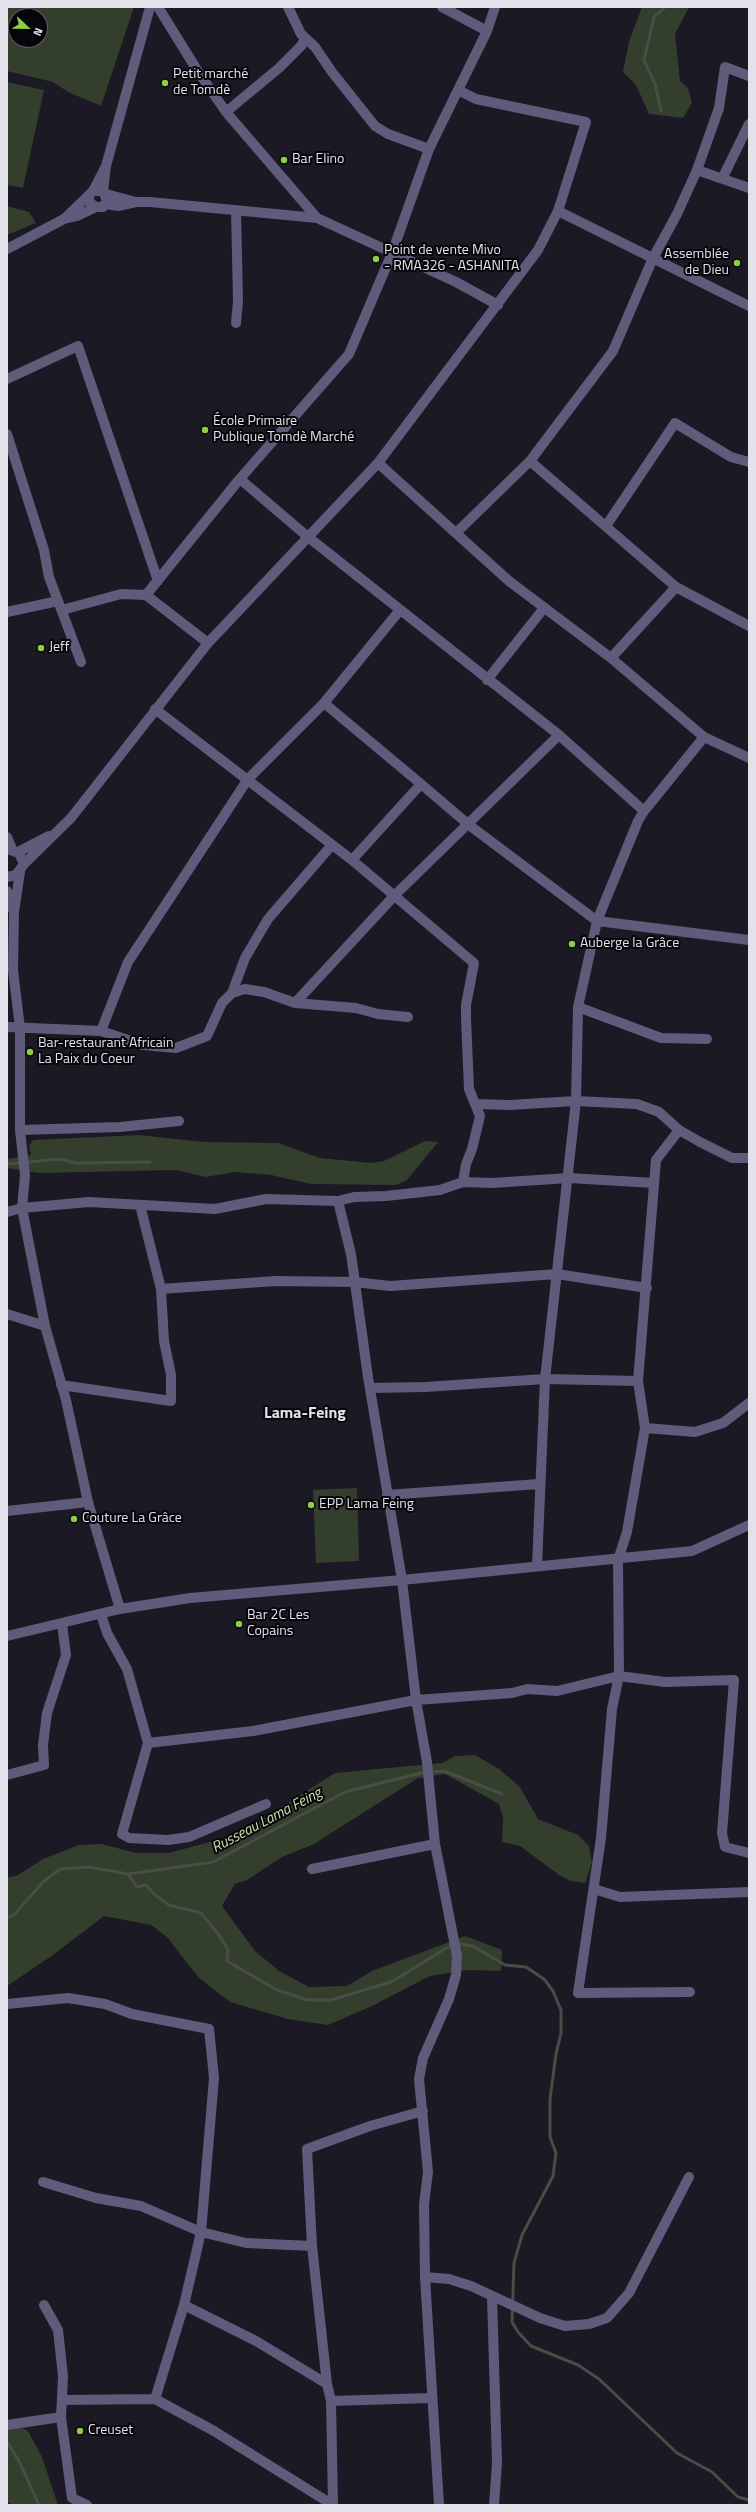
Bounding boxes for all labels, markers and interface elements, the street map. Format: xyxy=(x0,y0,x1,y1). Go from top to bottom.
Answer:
north arrow xyxy=(8,8,48,48)
text: N xyxy=(29,26,47,39)
place label: Petit marché de Tomdè xyxy=(173,67,248,100)
marker: Petit marché de Tomdè xyxy=(160,78,170,88)
place label: Bar Elino xyxy=(292,152,345,168)
marker: Bar Elino xyxy=(279,155,289,165)
place label: Point de vente Mivo - RMA326 - ASHANITA xyxy=(384,243,519,276)
place label: Assemblée de Dieu xyxy=(664,247,729,280)
marker: Point de vente Mivo - RMA326 - ASHANITA xyxy=(371,254,381,264)
marker: Assemblée de Dieu xyxy=(732,258,742,268)
place label: École Primaire Publique Tomdè Marché xyxy=(213,414,354,446)
marker: École Primaire Publique Tomdè Marché xyxy=(200,425,210,435)
place label: Jeff xyxy=(49,640,69,656)
marker: Jeff xyxy=(36,643,46,653)
place label: Auberge la Grâce xyxy=(580,936,679,952)
marker: Auberge la Grâce xyxy=(567,939,577,949)
place label: Bar-restaurant Africain La Paix du Coeur xyxy=(38,1036,173,1068)
marker: Bar-restaurant Africain La Paix du Coeur xyxy=(25,1047,35,1057)
district label: Lama-Feing xyxy=(264,1404,346,1424)
place label: EPP Lama Feing xyxy=(319,1497,414,1513)
marker: EPP Lama Feing xyxy=(306,1500,316,1510)
place label: Couture La Grâce xyxy=(82,1511,182,1527)
marker: Couture La Grâce xyxy=(69,1514,79,1524)
place label: Bar 2C Les Copains xyxy=(247,1608,309,1640)
marker: Bar 2C Les Copains xyxy=(234,1619,244,1629)
water label: Russeau Lama Feing xyxy=(209,1784,325,1858)
place label: Creuset xyxy=(88,2423,133,2439)
marker: Creuset xyxy=(75,2426,85,2436)

